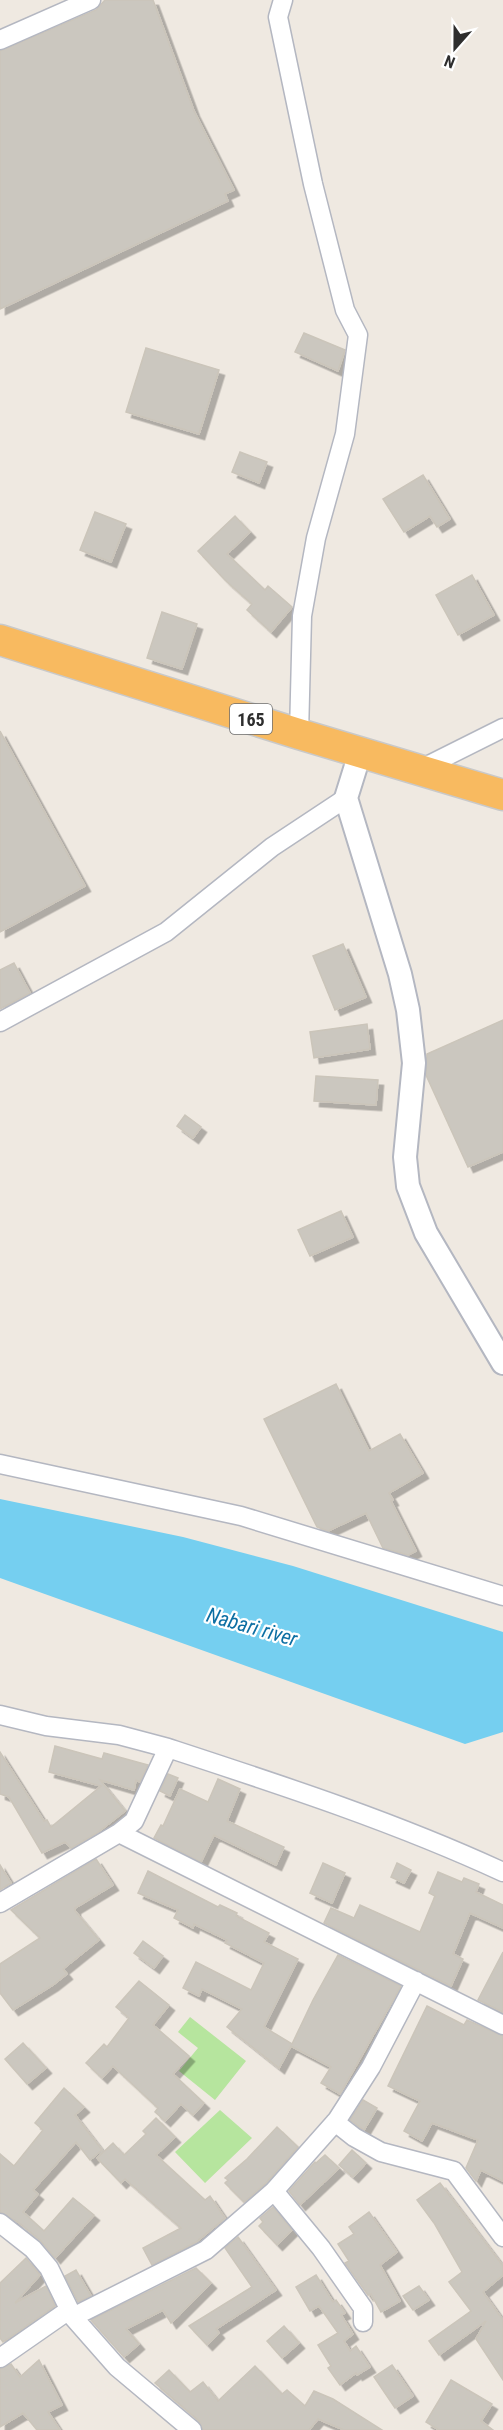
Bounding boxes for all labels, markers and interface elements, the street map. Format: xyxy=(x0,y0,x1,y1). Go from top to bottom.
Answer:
north arrow xyxy=(425,18,485,78)
text: N xyxy=(442,51,458,72)
road number: 165 xyxy=(230,704,272,734)
water label: Nabari river xyxy=(204,1603,301,1652)

